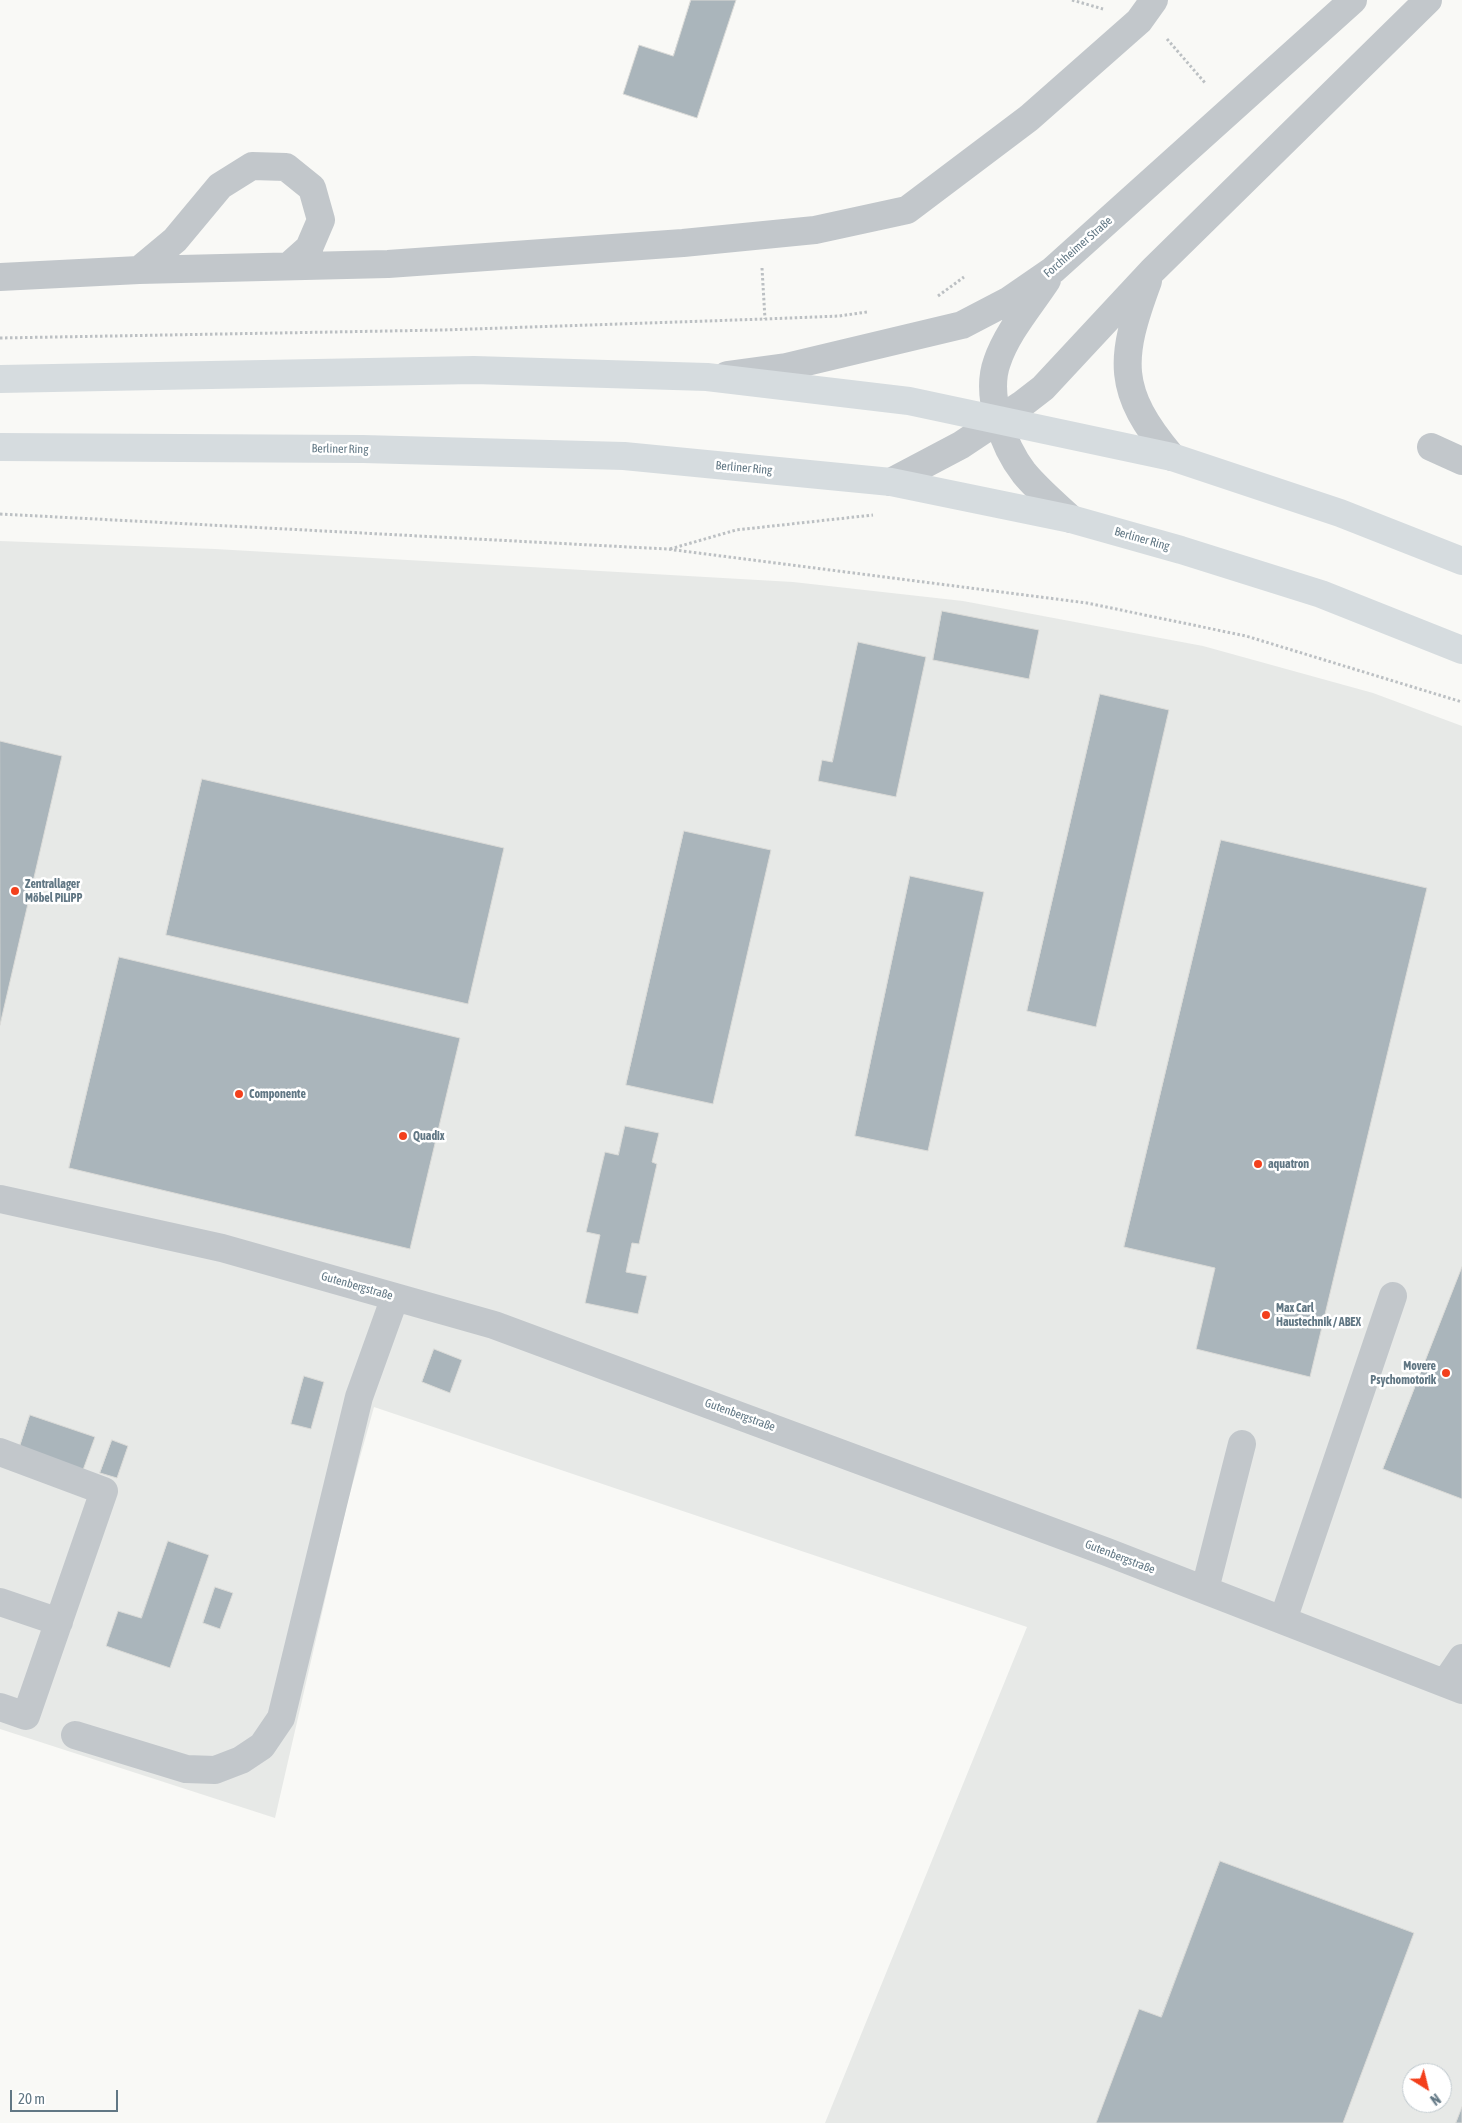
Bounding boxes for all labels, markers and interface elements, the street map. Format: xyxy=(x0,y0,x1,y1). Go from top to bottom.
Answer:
street label: Forchheimer Straße xyxy=(1041,213,1115,281)
street label: Berliner Ring xyxy=(311,441,369,457)
street label: Berliner Ring xyxy=(715,458,773,478)
street label: Berliner Ring xyxy=(1113,524,1171,554)
place label: Zentrallager Möbel PiLiPP xyxy=(25,877,82,905)
marker: Zentrallager Möbel PiLiPP xyxy=(9,885,21,897)
place label: Componente xyxy=(249,1087,306,1101)
marker: Componente xyxy=(233,1088,245,1100)
place label: Quadix xyxy=(413,1129,445,1143)
marker: Quadix xyxy=(397,1130,409,1142)
place label: aquatron xyxy=(1268,1157,1309,1171)
marker: aquatron xyxy=(1252,1158,1264,1170)
street label: Gutenbergstraße xyxy=(319,1269,395,1303)
place label: Max Carl Haustechnik / ABEX xyxy=(1276,1301,1361,1329)
marker: Max Carl Haustechnik / ABEX xyxy=(1260,1309,1272,1321)
place label: Movere Psychomotorik xyxy=(1370,1359,1436,1387)
marker: Movere Psychomotorik xyxy=(1440,1367,1452,1379)
street label: Gutenbergstraße xyxy=(703,1396,777,1434)
street label: Gutenbergstraße xyxy=(1083,1537,1157,1577)
north arrow xyxy=(1402,2063,1452,2113)
scale bar xyxy=(12,2080,120,2112)
text: 20 m xyxy=(18,2090,45,2107)
text: N xyxy=(1427,2090,1443,2108)

